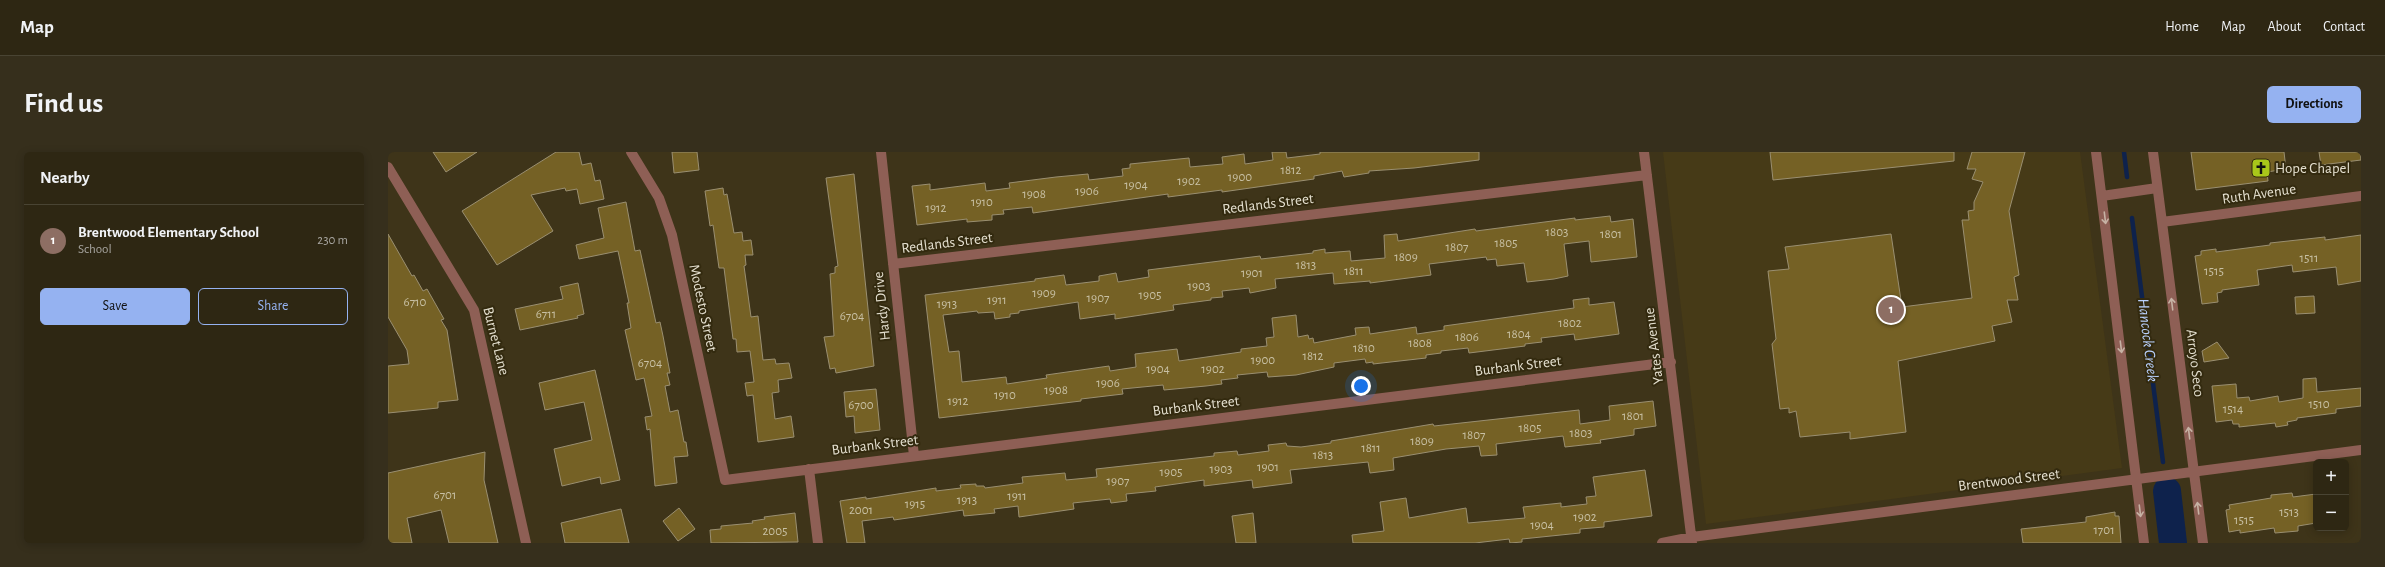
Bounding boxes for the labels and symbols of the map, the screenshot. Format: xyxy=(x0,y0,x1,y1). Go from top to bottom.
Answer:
church icon: Hope Chapel xyxy=(2250,157,2272,179)
place label: Hope Chapel xyxy=(2275,161,2350,176)
house number: 1812 xyxy=(1280,164,1302,177)
house number: 1900 xyxy=(1228,171,1252,184)
house number: 1902 xyxy=(1177,175,1201,188)
house number: 1904 xyxy=(1124,179,1148,192)
street label: Ruth Avenue xyxy=(2221,181,2297,207)
house number: 1906 xyxy=(1075,185,1099,198)
house number: 1908 xyxy=(1022,188,1046,201)
street label: Redlands Street xyxy=(1222,191,1315,217)
house number: 1910 xyxy=(971,196,993,209)
house number: 1912 xyxy=(926,202,947,215)
one-way arrow xyxy=(2101,212,2108,225)
house number: 1803 xyxy=(1546,226,1568,239)
house number: 1801 xyxy=(1600,228,1622,241)
street label: Redlands Street xyxy=(901,230,994,256)
house number: 1805 xyxy=(1495,237,1517,250)
house number: 1807 xyxy=(1446,241,1469,254)
house number: 1809 xyxy=(1394,251,1418,264)
house number: 1511 xyxy=(2300,252,2318,265)
house number: 1813 xyxy=(1296,259,1316,272)
street label: Modesto Street xyxy=(686,263,720,353)
house number: 1811 xyxy=(1344,265,1364,278)
house number: 1515 xyxy=(2204,265,2224,278)
house number: 1901 xyxy=(1241,267,1263,280)
street label: Hardy Drive xyxy=(871,271,893,341)
house number: 1903 xyxy=(1188,280,1210,293)
house number: 1909 xyxy=(1032,287,1056,300)
house number: 1905 xyxy=(1139,289,1161,302)
house number: 1907 xyxy=(1087,292,1110,305)
house number: 1911 xyxy=(987,294,1007,307)
pin: 1 xyxy=(1878,295,1904,325)
house number: 6710 xyxy=(404,296,427,309)
water label: Hancock Creek xyxy=(2135,297,2161,383)
house number: 1913 xyxy=(937,298,957,311)
one-way arrow xyxy=(2169,298,2176,311)
street label: Burnet Lane xyxy=(480,305,512,377)
street label: Yates Avenue xyxy=(1642,307,1666,385)
house number: 6711 xyxy=(536,308,556,321)
house number: 6704 xyxy=(840,310,864,323)
house number: 1802 xyxy=(1558,317,1582,330)
house number: 1804 xyxy=(1507,328,1531,341)
street label: Arroyo Seco xyxy=(2183,328,2207,398)
house number: 1806 xyxy=(1455,331,1479,344)
house number: 1808 xyxy=(1408,337,1432,350)
one-way arrow xyxy=(2117,341,2124,354)
house number: 1810 xyxy=(1353,342,1375,355)
house number: 1812 xyxy=(1302,350,1324,363)
street label: Burbank Street xyxy=(1474,353,1562,379)
house number: 1900 xyxy=(1251,354,1275,367)
house number: 6704 xyxy=(638,357,662,370)
house number: 1904 xyxy=(1146,363,1170,376)
house number: 1902 xyxy=(1201,363,1225,376)
your location xyxy=(1351,376,1371,396)
house number: 1906 xyxy=(1096,377,1120,390)
house number: 1908 xyxy=(1044,384,1068,397)
house number: 1910 xyxy=(994,389,1016,402)
street label: Burbank Street xyxy=(1152,393,1240,419)
house number: 1912 xyxy=(948,395,969,408)
house number: 1510 xyxy=(2308,398,2330,411)
house number: 6700 xyxy=(848,399,874,412)
house number: 1514 xyxy=(2223,403,2243,416)
house number: 1801 xyxy=(1622,410,1644,423)
house number: 1805 xyxy=(1519,422,1541,435)
house number: 1803 xyxy=(1570,427,1592,440)
one-way arrow xyxy=(2185,427,2193,440)
house number: 1807 xyxy=(1463,429,1486,442)
street label: Burbank Street xyxy=(831,432,919,458)
house number: 1809 xyxy=(1410,435,1434,448)
house number: 1811 xyxy=(1361,442,1381,455)
house number: 1813 xyxy=(1313,449,1333,462)
house number: 1901 xyxy=(1257,461,1279,474)
house number: 1903 xyxy=(1210,463,1232,476)
house number: 1905 xyxy=(1160,466,1182,479)
street label: Brentwood Street xyxy=(1957,466,2061,494)
house number: 1907 xyxy=(1107,475,1130,488)
house number: 6701 xyxy=(434,489,456,502)
house number: 1911 xyxy=(1007,490,1027,503)
house number: 1913 xyxy=(957,494,977,507)
house number: 1915 xyxy=(905,498,925,511)
one-way arrow xyxy=(2194,501,2202,514)
house number: 2001 xyxy=(849,504,873,517)
one-way arrow xyxy=(2137,504,2144,517)
house number: 1513 xyxy=(2279,506,2299,519)
house number: 1902 xyxy=(1573,511,1597,524)
house number: 1515 xyxy=(2234,514,2254,527)
house number: 1904 xyxy=(1530,519,1554,532)
house number: 1701 xyxy=(2093,524,2115,537)
house number: 2005 xyxy=(762,525,788,538)

